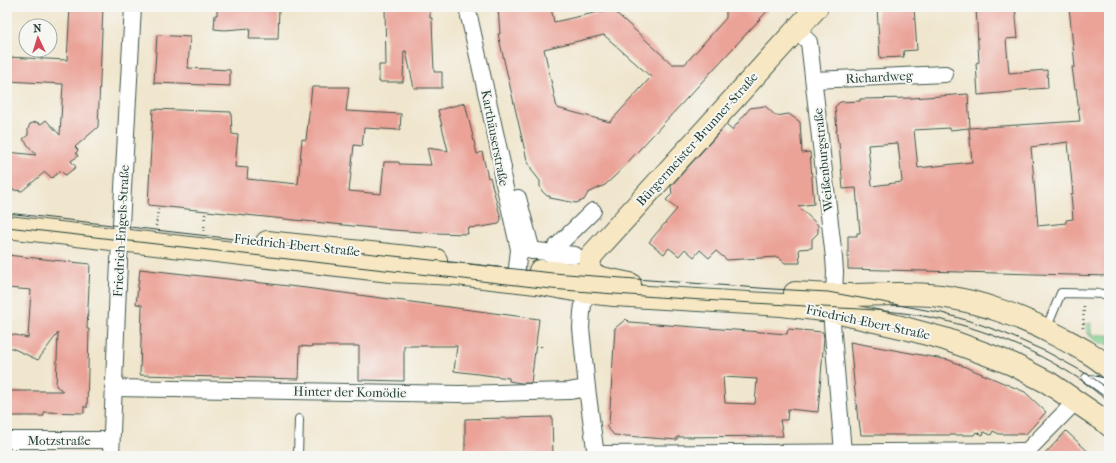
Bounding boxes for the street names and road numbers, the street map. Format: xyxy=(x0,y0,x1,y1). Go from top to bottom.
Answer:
street label: Richardweg xyxy=(845,68,914,86)
street label: Bürgermeister-Brunner-Straße xyxy=(633,69,761,209)
street label: Karthäuserstraße xyxy=(478,89,512,188)
street label: Weißenburgstraße xyxy=(810,107,836,214)
street label: Friedrich-Engels-Straße xyxy=(110,164,132,298)
street label: Friedrich-Ebert-Straße xyxy=(233,231,361,259)
street label: Friedrich-Ebert-Straße xyxy=(805,302,932,343)
street label: Hinter der Komödie xyxy=(293,384,407,400)
street label: Motzstraße xyxy=(27,433,91,448)

